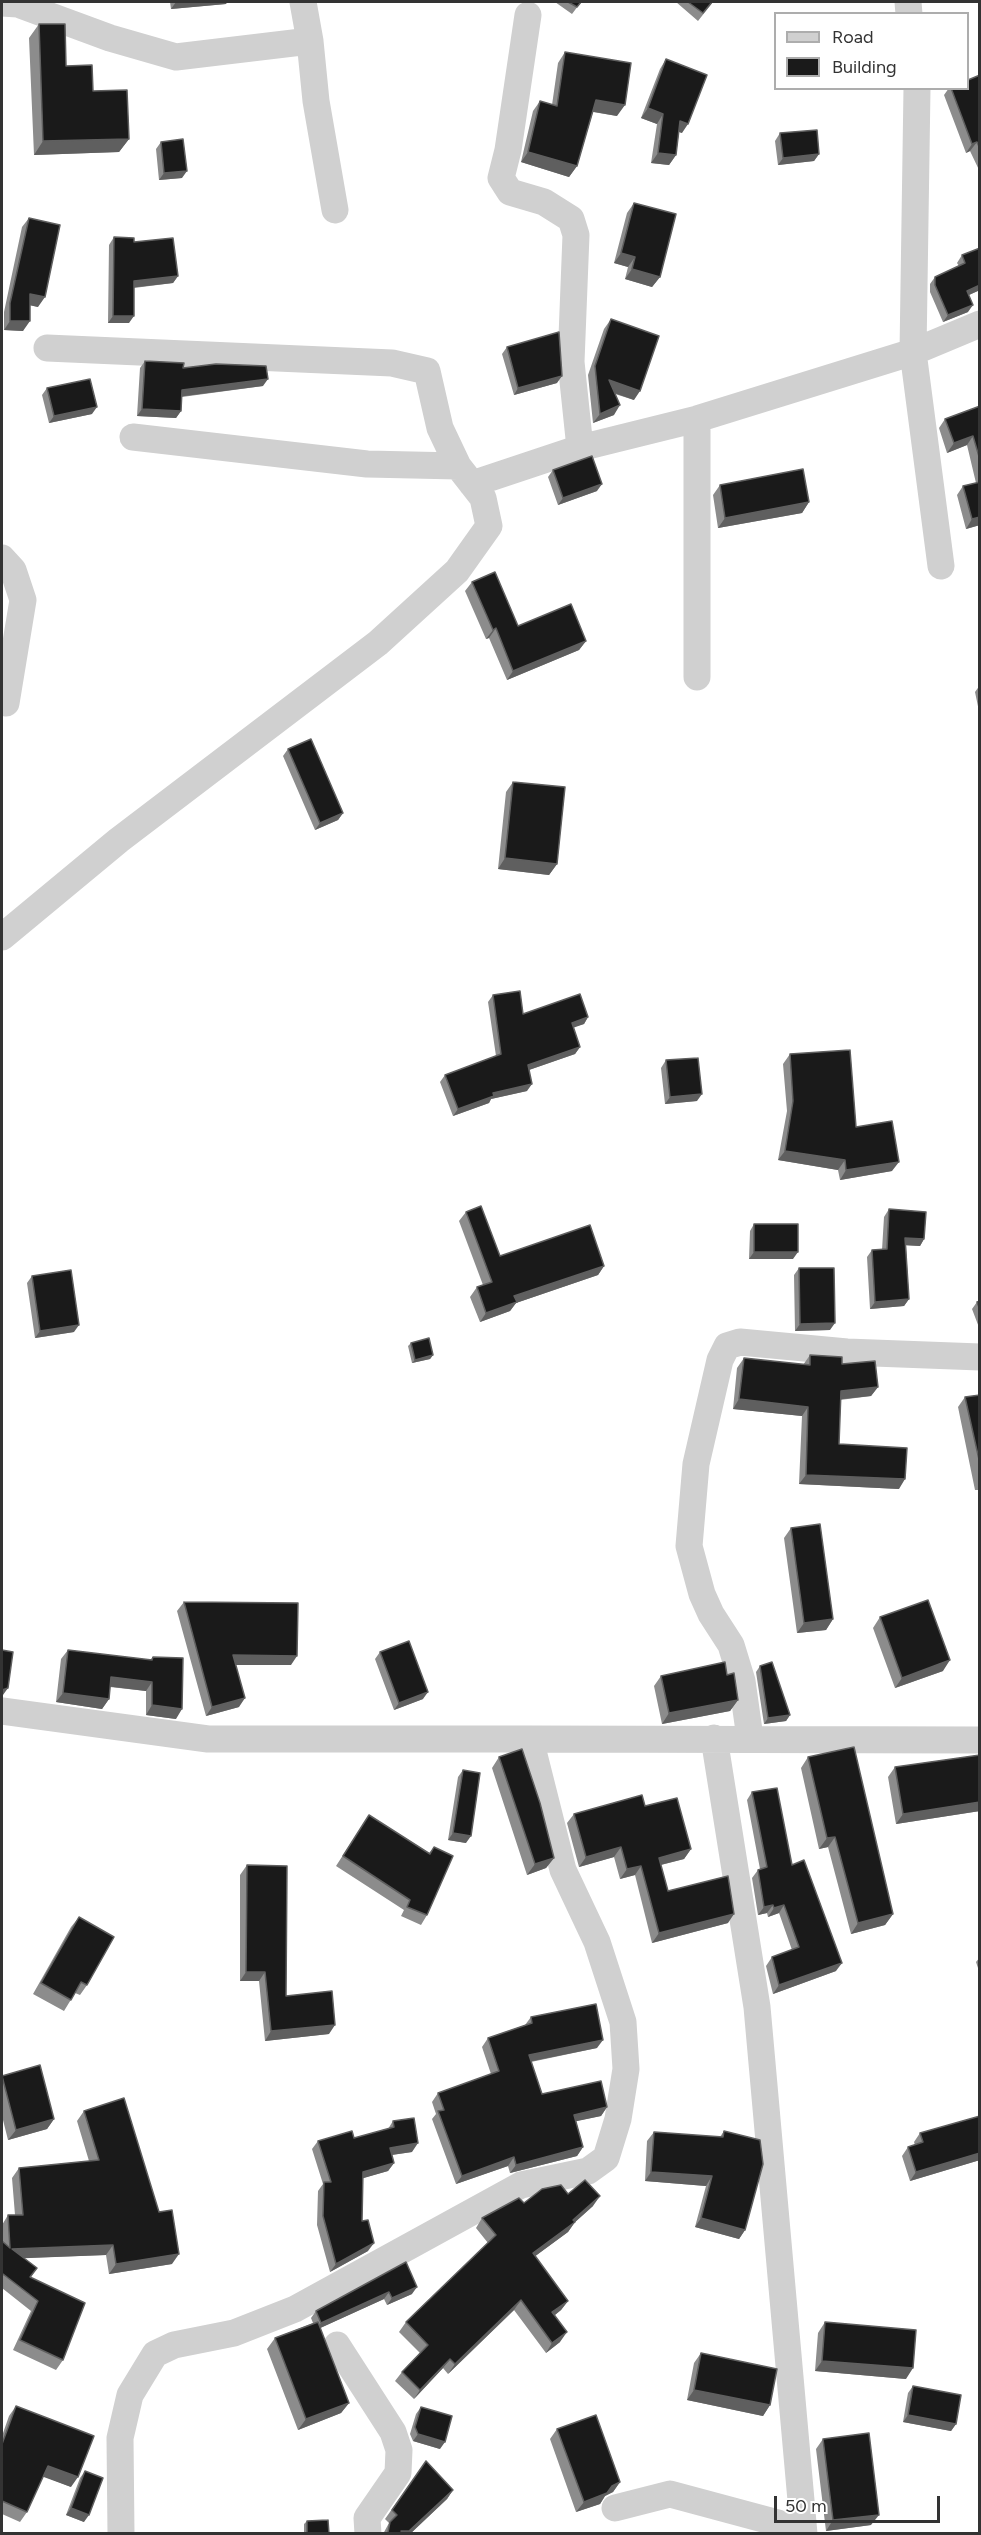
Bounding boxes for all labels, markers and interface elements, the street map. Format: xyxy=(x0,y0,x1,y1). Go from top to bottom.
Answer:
legend xyxy=(774,12,969,90)
text: Road xyxy=(832,26,873,48)
text: Building xyxy=(832,56,897,78)
scale bar xyxy=(777,2484,944,2522)
text: 50 m xyxy=(785,2495,827,2517)

